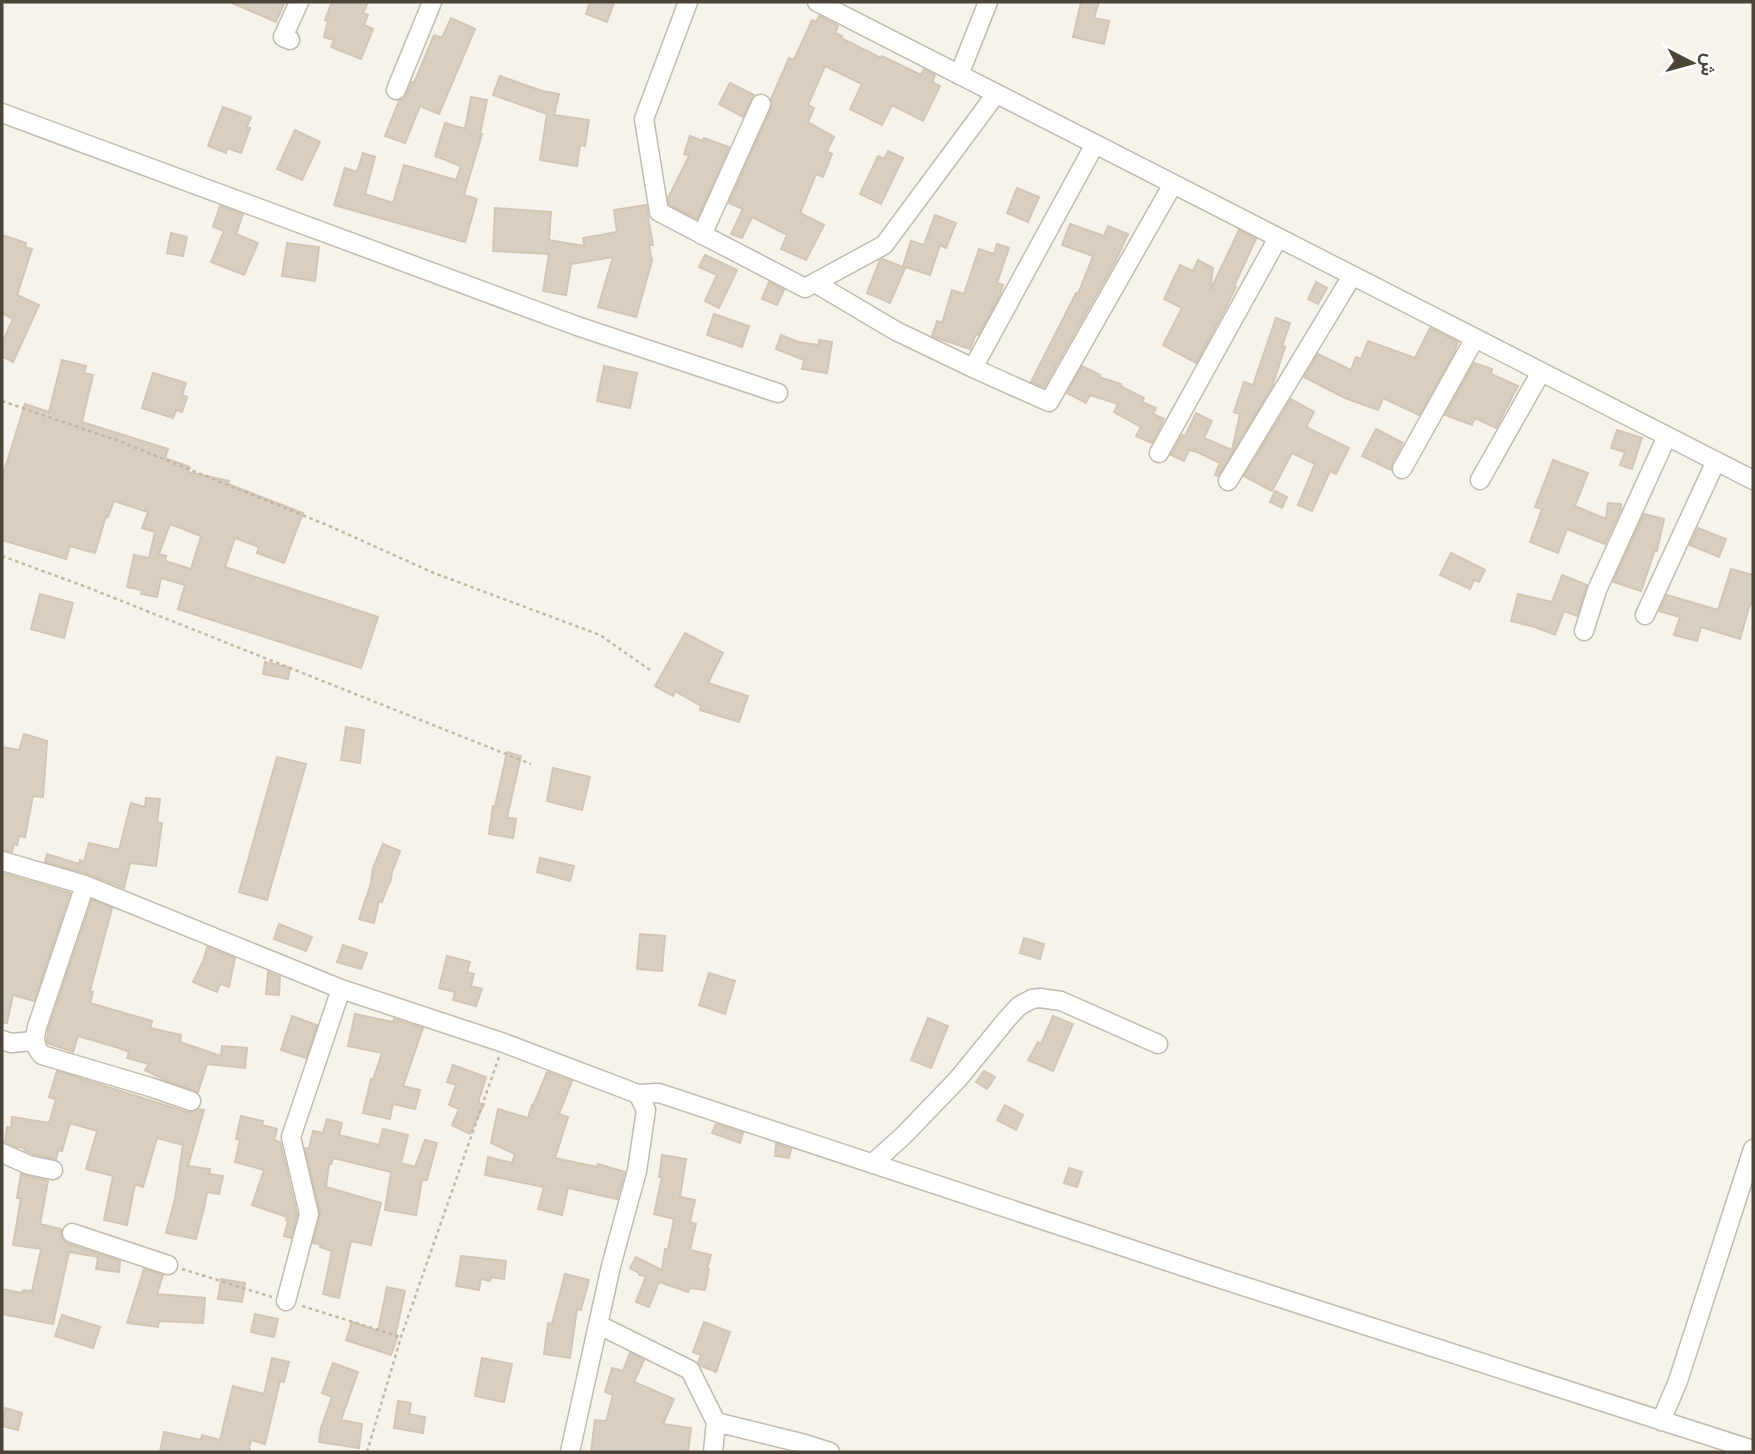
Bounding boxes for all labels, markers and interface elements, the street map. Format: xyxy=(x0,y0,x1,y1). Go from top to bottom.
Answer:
north arrow xyxy=(1657,28,1727,98)
text: ش xyxy=(1696,52,1721,77)

